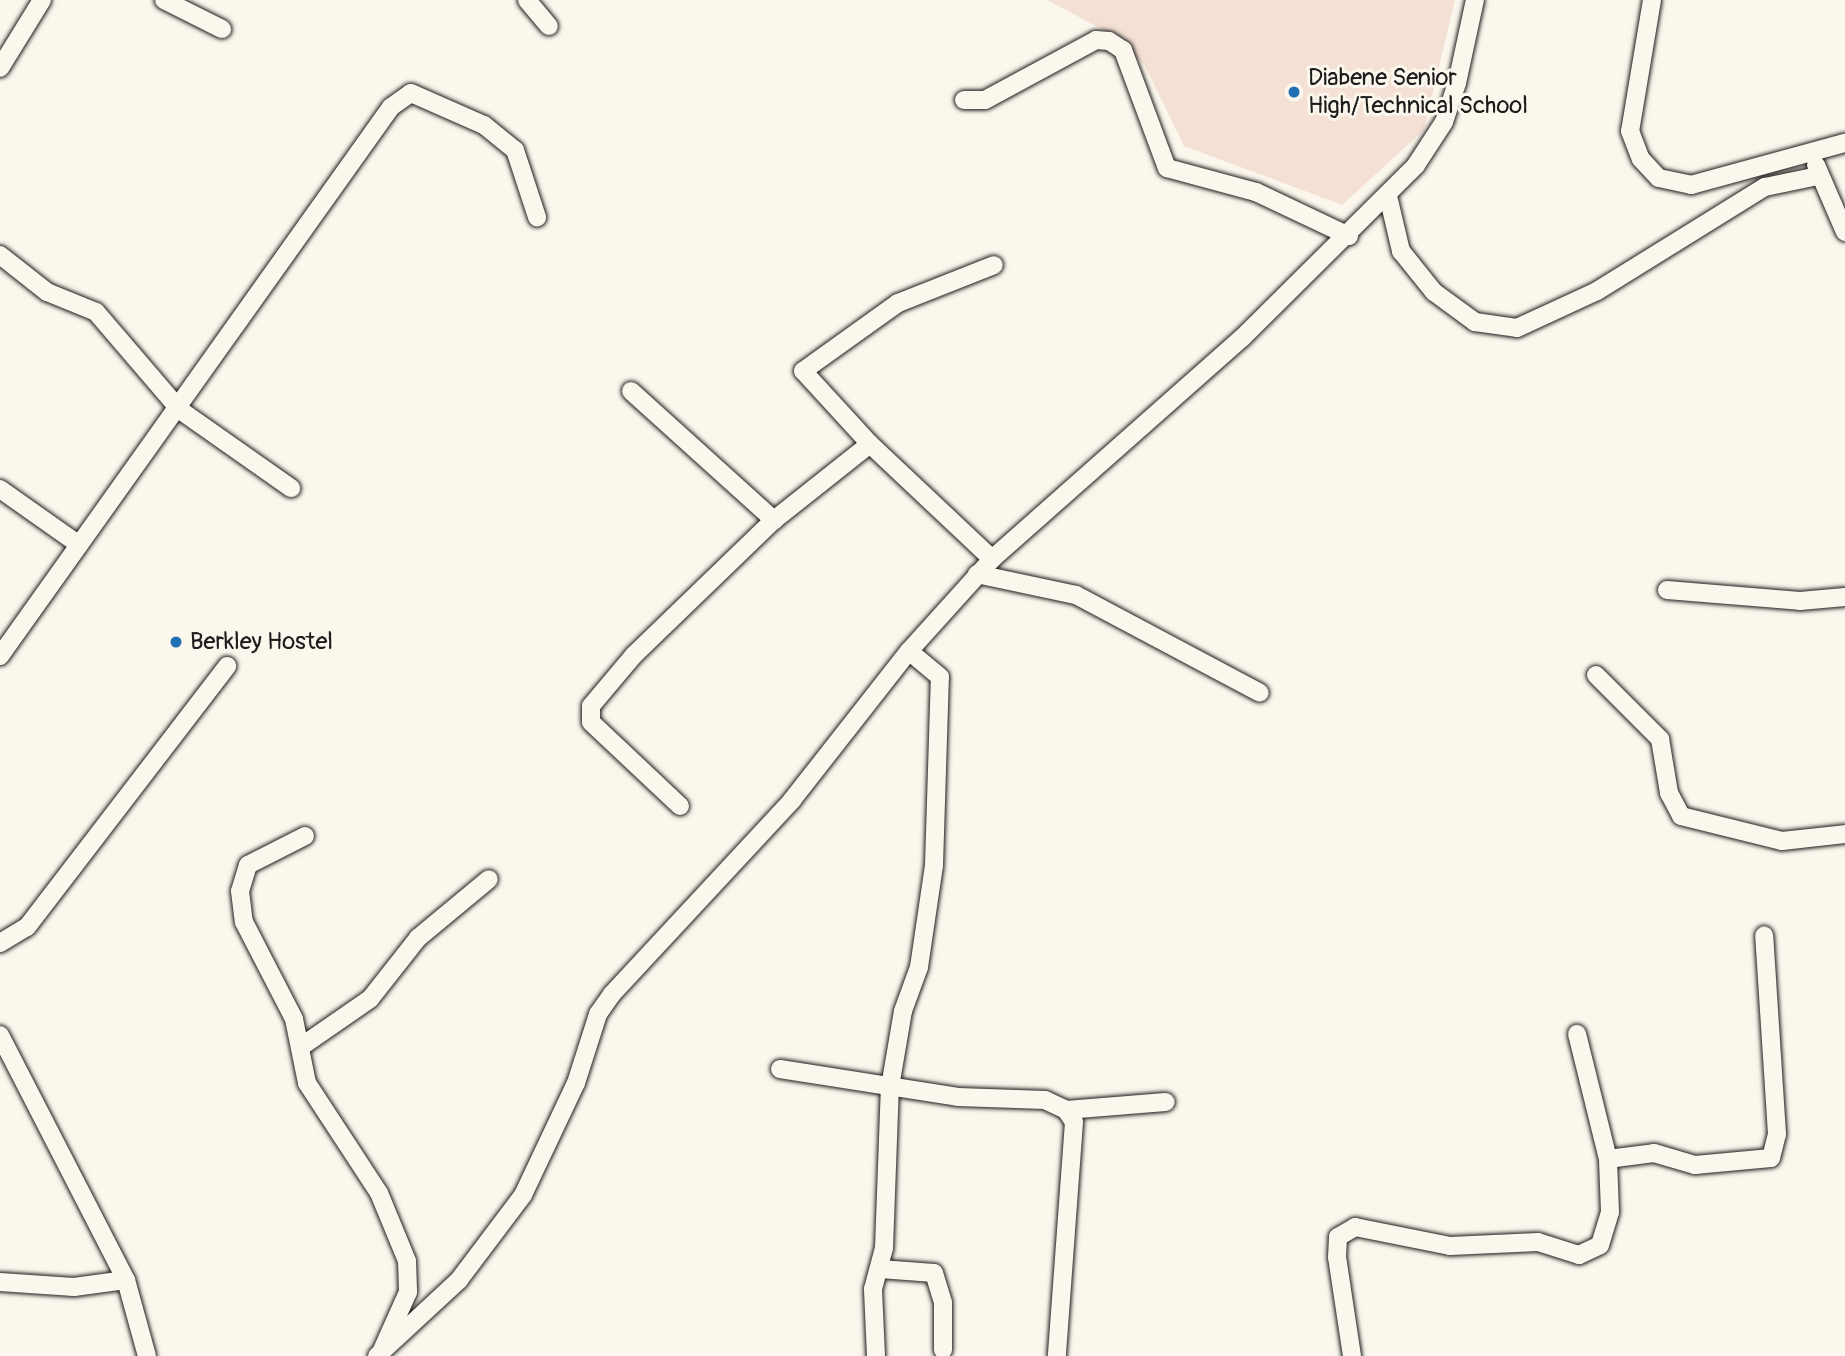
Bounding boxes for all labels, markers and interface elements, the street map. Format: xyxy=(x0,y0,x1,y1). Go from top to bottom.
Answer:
place label: Diabene Senior High/Technical School xyxy=(1308,64,1528,120)
marker: Diabene Senior High/Technical School xyxy=(1286,84,1302,100)
place label: Berkley Hostel xyxy=(190,628,333,656)
marker: Berkley Hostel xyxy=(168,634,184,650)

